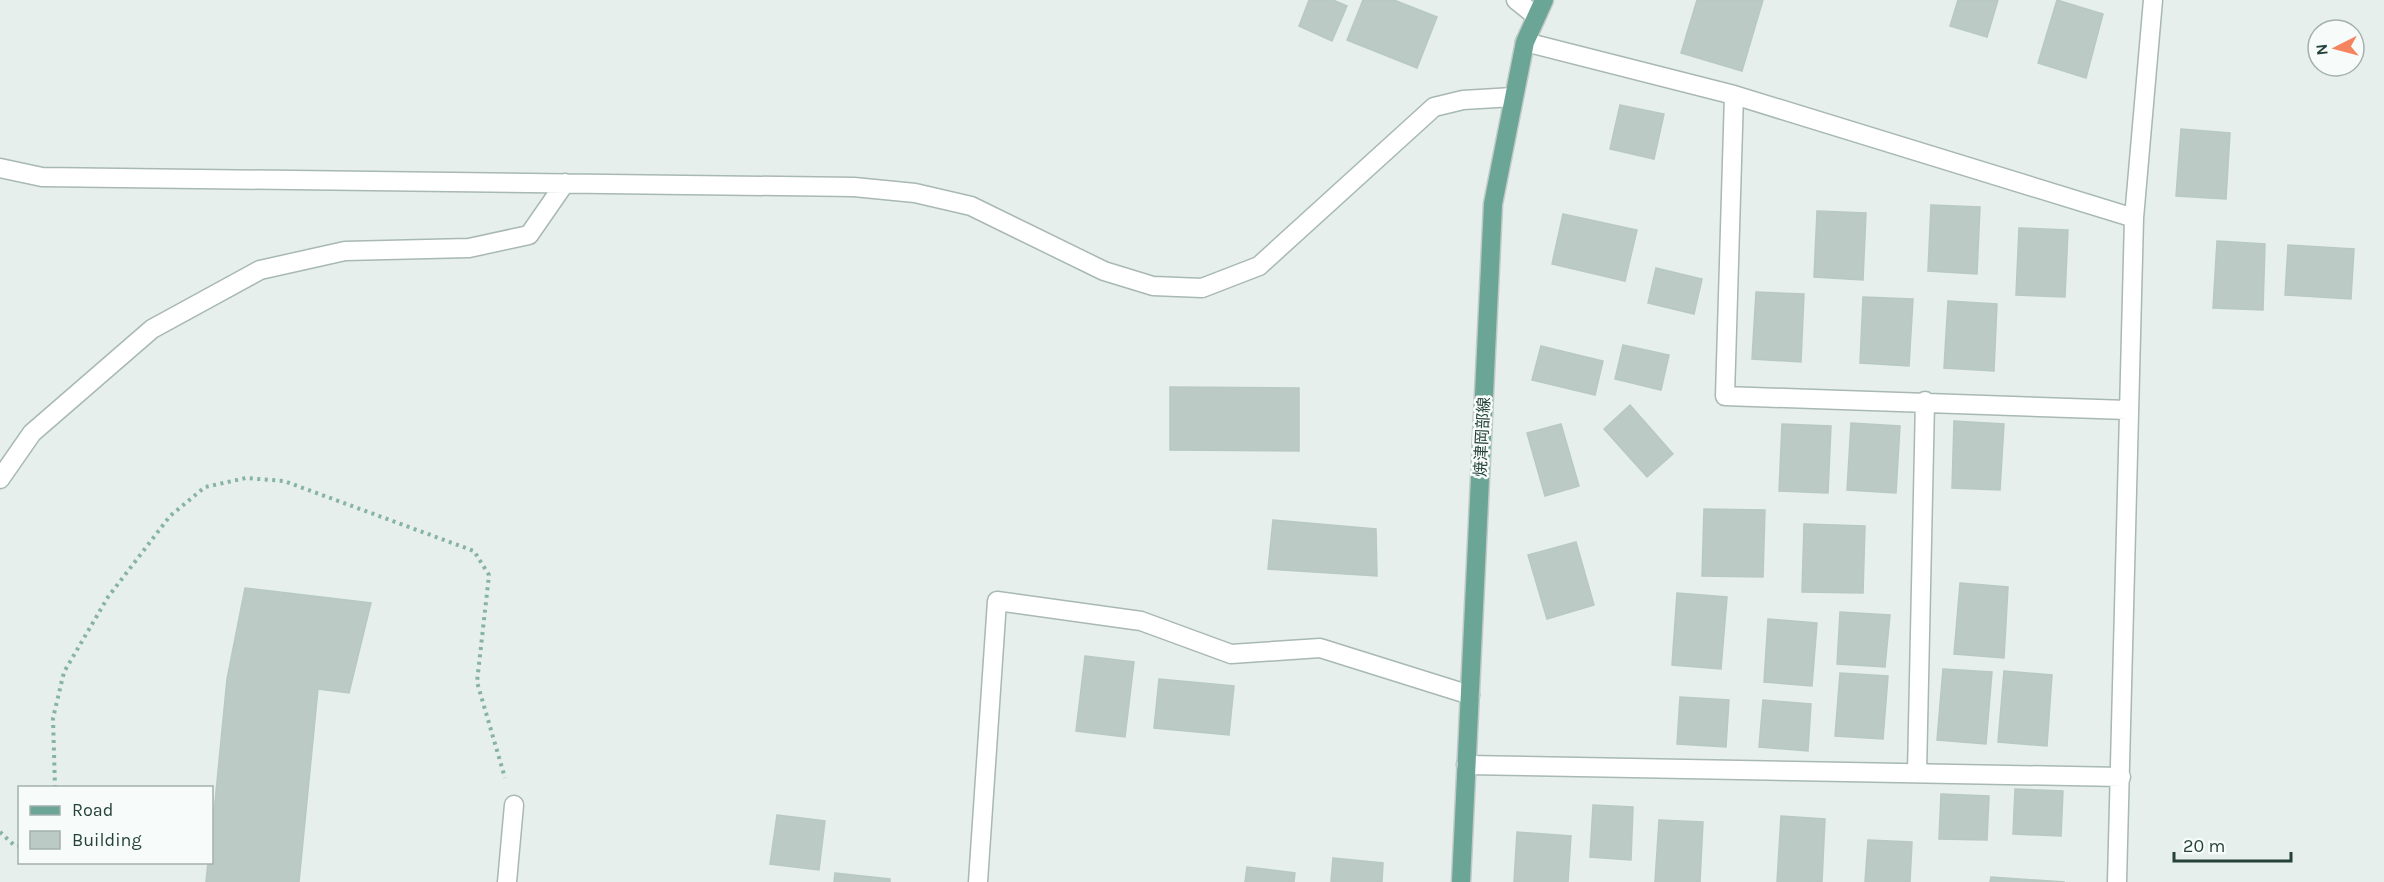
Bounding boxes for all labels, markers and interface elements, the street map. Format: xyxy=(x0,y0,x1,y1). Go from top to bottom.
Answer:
north arrow xyxy=(2306,18,2366,78)
text: N xyxy=(2312,43,2332,56)
street label: 焼津岡部線 xyxy=(1470,397,1494,477)
legend xyxy=(18,786,213,864)
text: Road xyxy=(72,799,113,821)
scale bar xyxy=(2174,825,2291,863)
text: Building xyxy=(72,829,142,851)
text: 20 m xyxy=(2183,835,2225,857)

